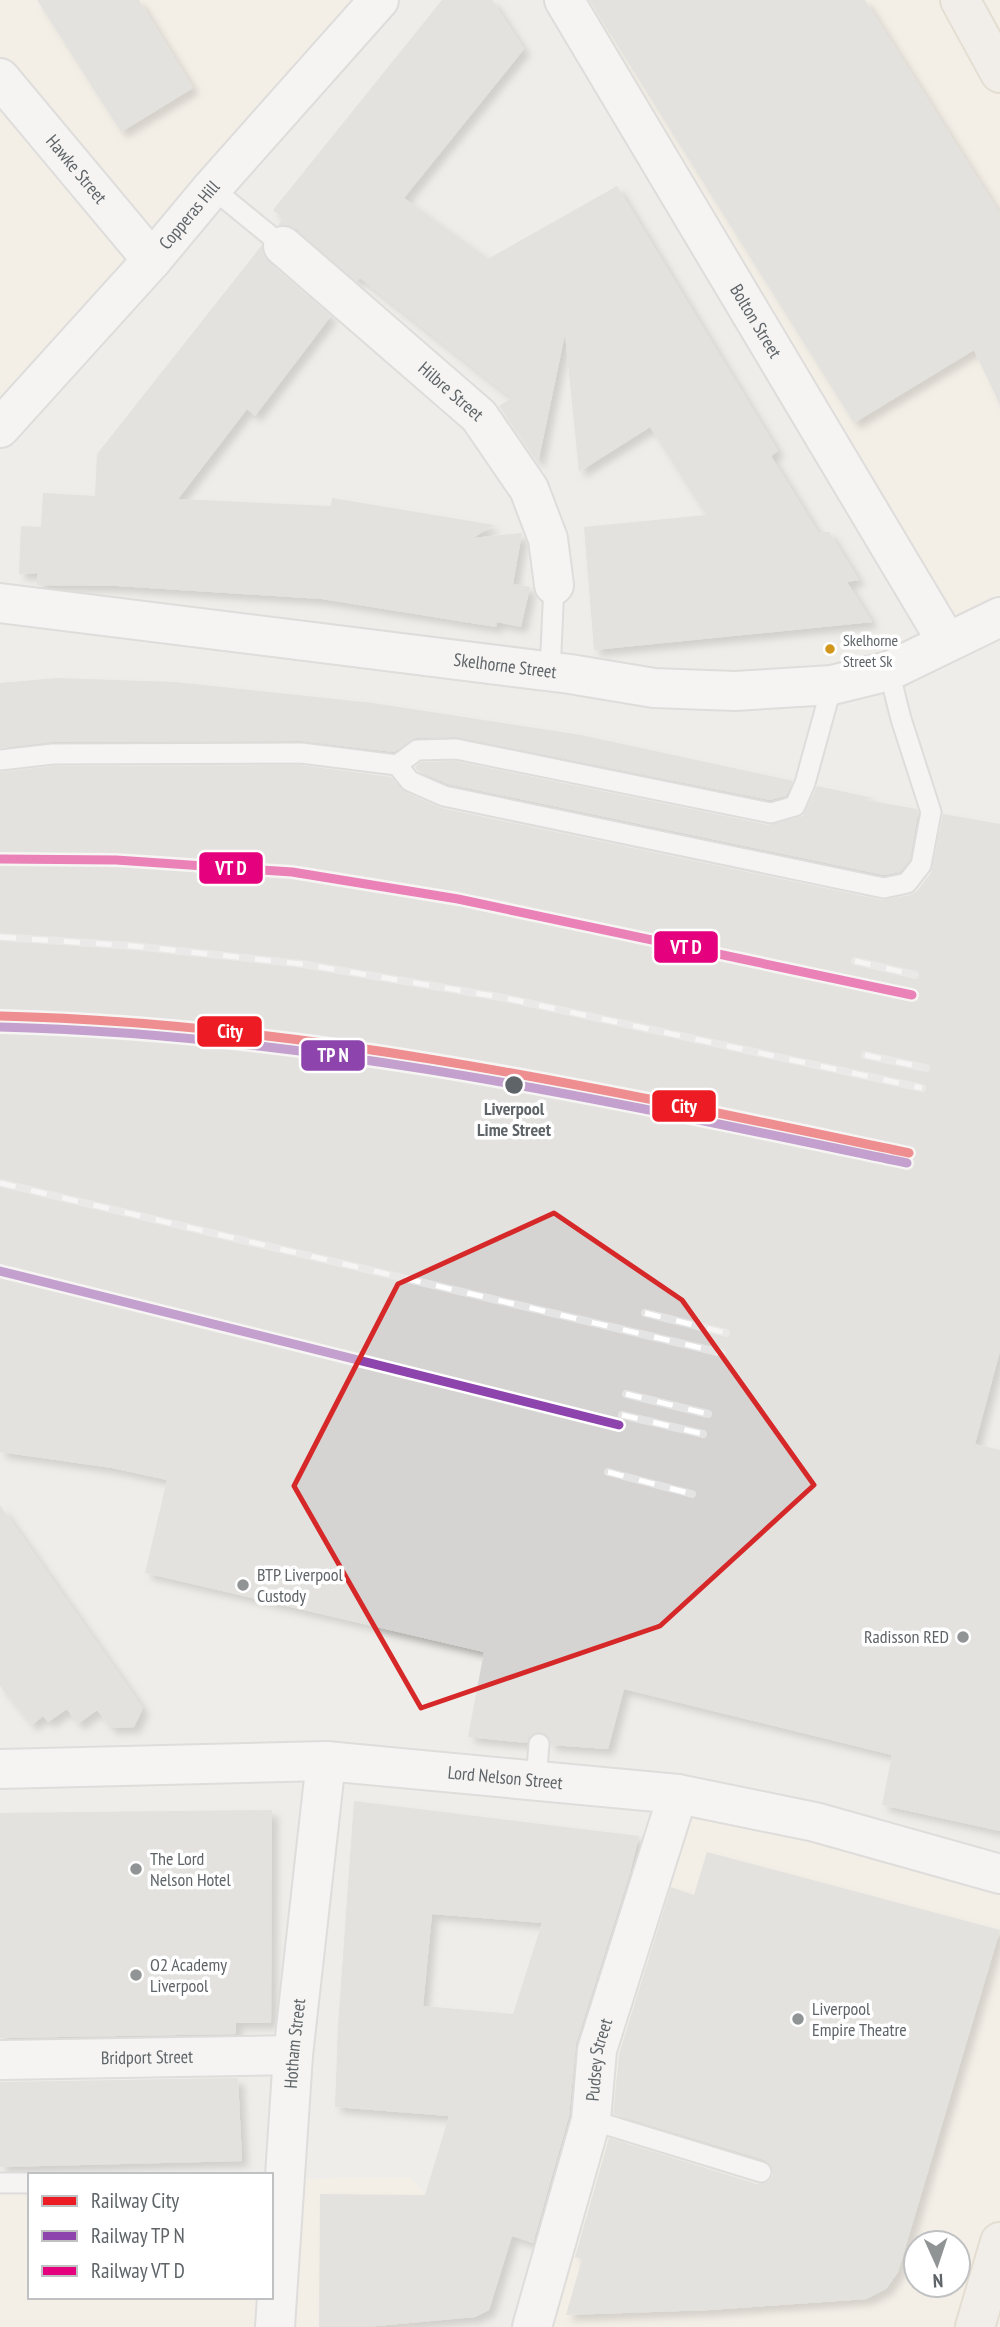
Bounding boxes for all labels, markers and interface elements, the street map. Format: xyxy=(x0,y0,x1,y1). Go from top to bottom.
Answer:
street label: Hawke Street xyxy=(41,130,112,208)
street label: Copperas Hill xyxy=(154,175,225,254)
street label: Bolton Street xyxy=(725,280,787,362)
street label: Hilbre Street xyxy=(414,356,488,426)
place label: Skelhorne Street Sk xyxy=(843,630,898,671)
marker: Skelhorne Street Sk xyxy=(823,642,837,656)
street label: Skelhorne Street xyxy=(452,648,558,683)
line badge: VT D xyxy=(198,851,264,885)
text: VT D xyxy=(214,856,247,880)
line badge: VT D xyxy=(653,930,719,964)
text: VT D xyxy=(669,935,702,959)
line badge: City xyxy=(196,1015,263,1048)
text: City xyxy=(217,1019,243,1043)
line badge: TP N xyxy=(300,1039,366,1072)
text: TP N xyxy=(317,1043,349,1067)
marker: Liverpool Lime Street xyxy=(503,1074,525,1096)
line badge: City xyxy=(651,1089,717,1123)
text: City xyxy=(671,1094,697,1118)
place label: Liverpool Lime Street xyxy=(477,1097,552,1141)
place label: BTP Liverpool Custody xyxy=(257,1563,344,1607)
marker: BTP Liverpool Custody xyxy=(235,1577,251,1593)
place label: Radisson RED xyxy=(864,1625,949,1648)
marker: Radisson RED xyxy=(955,1629,971,1645)
street label: Lord Nelson Street xyxy=(447,1760,564,1794)
place label: The Lord Nelson Hotel xyxy=(150,1847,232,1891)
marker: The Lord Nelson Hotel xyxy=(128,1861,144,1877)
place label: O2 Academy Liverpool xyxy=(150,1953,227,1997)
marker: O2 Academy Liverpool xyxy=(128,1967,144,1983)
street label: Hotham Street xyxy=(279,1997,310,2089)
place label: Liverpool Empire Theatre xyxy=(812,1997,907,2041)
marker: Liverpool Empire Theatre xyxy=(790,2011,806,2027)
street label: Pudsey Street xyxy=(581,2015,617,2102)
street label: Bridport Street xyxy=(101,2045,193,2069)
legend xyxy=(28,2173,273,2299)
text: Railway City xyxy=(91,2187,179,2214)
text: Railway TP N xyxy=(91,2222,185,2249)
north arrow xyxy=(902,2229,972,2299)
text: Railway VT D xyxy=(91,2257,185,2284)
text: N xyxy=(932,2269,944,2293)

